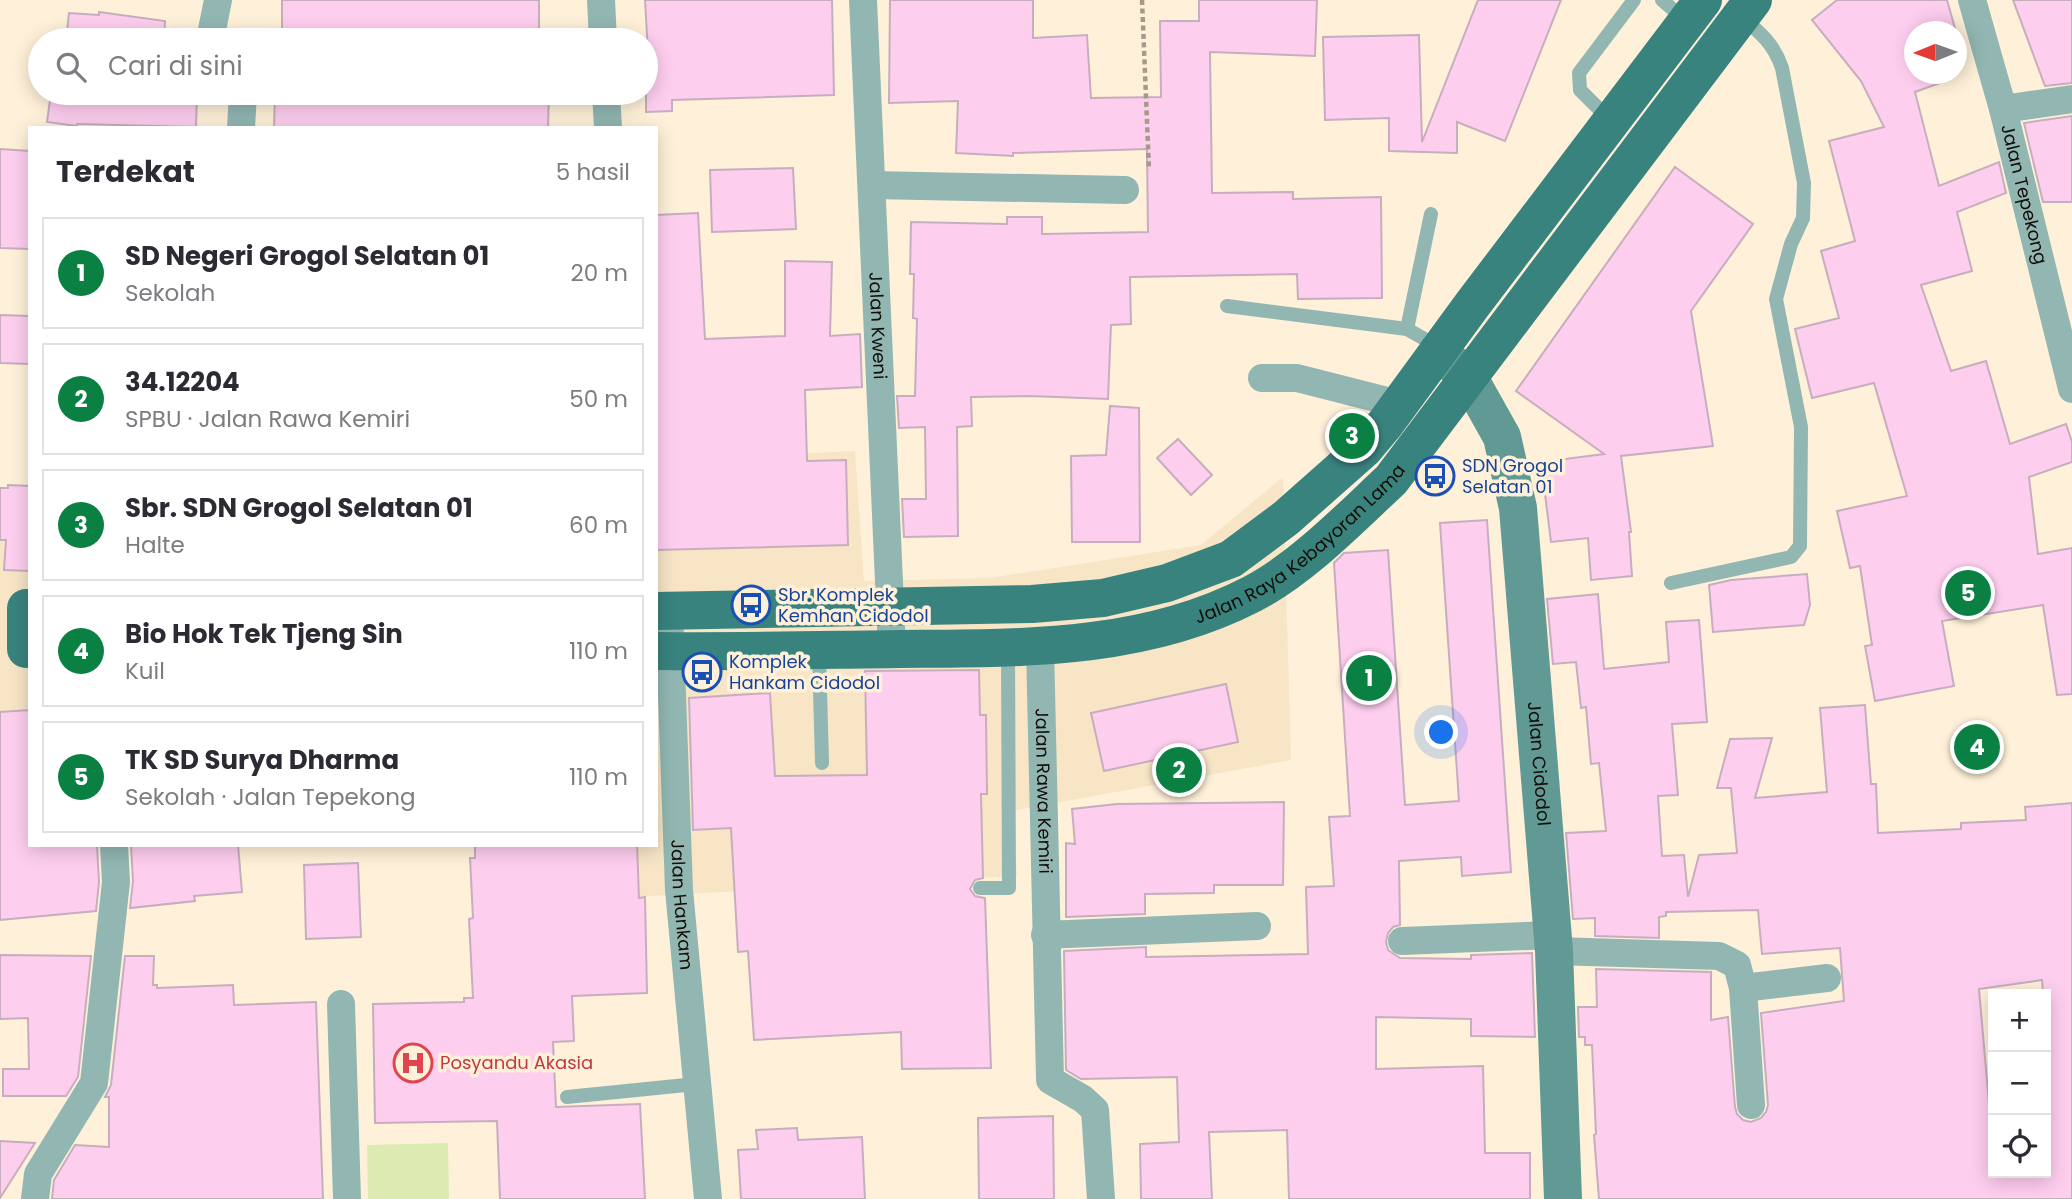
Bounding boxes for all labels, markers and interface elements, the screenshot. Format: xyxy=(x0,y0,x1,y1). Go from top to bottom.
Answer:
north arrow xyxy=(1904,21,1967,84)
search box xyxy=(28,28,658,105)
icon: search xyxy=(52,48,90,86)
text: Cari di sini xyxy=(108,48,243,84)
street label: Jalan Tepekong xyxy=(1995,121,2054,267)
text: Terdekat xyxy=(56,150,195,193)
text: 5 hasil xyxy=(556,156,630,188)
text: SD Negeri Grogol Selatan 01 xyxy=(125,238,489,274)
text: 1 xyxy=(77,257,85,289)
text: 20 m xyxy=(570,257,628,289)
street label: Jalan Kweni xyxy=(863,271,893,380)
text: Sekolah xyxy=(125,277,215,309)
text: 34.12204 xyxy=(125,364,240,400)
text: 2 xyxy=(74,383,88,415)
text: 50 m xyxy=(569,383,628,415)
text: SPBU · Jalan Rawa Kemiri xyxy=(125,403,410,435)
pin: 3 xyxy=(1329,410,1375,462)
place label: SDN Grogol Selatan 01 xyxy=(1462,453,1563,499)
bus stop icon: SDN Grogol Selatan 01 xyxy=(1414,455,1456,497)
street label: Jalan Raya Kebayoran Lama xyxy=(1191,458,1411,629)
text: Sbr. SDN Grogol Selatan 01 xyxy=(125,490,473,526)
text: 3 xyxy=(74,509,88,541)
text: 60 m xyxy=(569,509,628,541)
text: Halte xyxy=(125,529,185,561)
pin: 5 xyxy=(1945,567,1991,619)
place label: Sbr. Komplek Kemhan Cidodol xyxy=(778,582,929,628)
bus stop icon: Sbr. Komplek Kemhan Cidodol xyxy=(730,584,772,626)
text: Bio Hok Tek Tjeng Sin xyxy=(125,616,403,652)
text: 4 xyxy=(73,635,89,667)
text: 110 m xyxy=(569,635,628,667)
place label: Komplek Hankam Cidodol xyxy=(729,649,880,695)
bus stop icon: Komplek Hankam Cidodol xyxy=(681,651,723,693)
pin: 1 xyxy=(1346,652,1392,704)
text: Kuil xyxy=(125,655,165,687)
street label: Jalan Cidodol xyxy=(1522,700,1557,827)
street label: Jalan Rawa Kemiri xyxy=(1029,708,1058,874)
your location xyxy=(1424,715,1458,749)
pin: 4 xyxy=(1954,721,2000,773)
text: TK SD Surya Dharma xyxy=(125,742,399,778)
pin: 2 xyxy=(1156,744,1202,796)
text: 5 xyxy=(74,761,88,793)
text: 110 m xyxy=(569,761,628,793)
text: Sekolah · Jalan Tepekong xyxy=(125,781,416,813)
street label: Jalan Hankam xyxy=(665,839,699,971)
map controls xyxy=(1988,989,2051,1178)
button: + xyxy=(1988,989,2051,1052)
hospital icon: Posyandu Akasia xyxy=(392,1042,434,1084)
place label: Posyandu Akasia xyxy=(440,1050,593,1075)
button: − xyxy=(1988,1052,2051,1115)
button: locate xyxy=(1988,1115,2051,1178)

